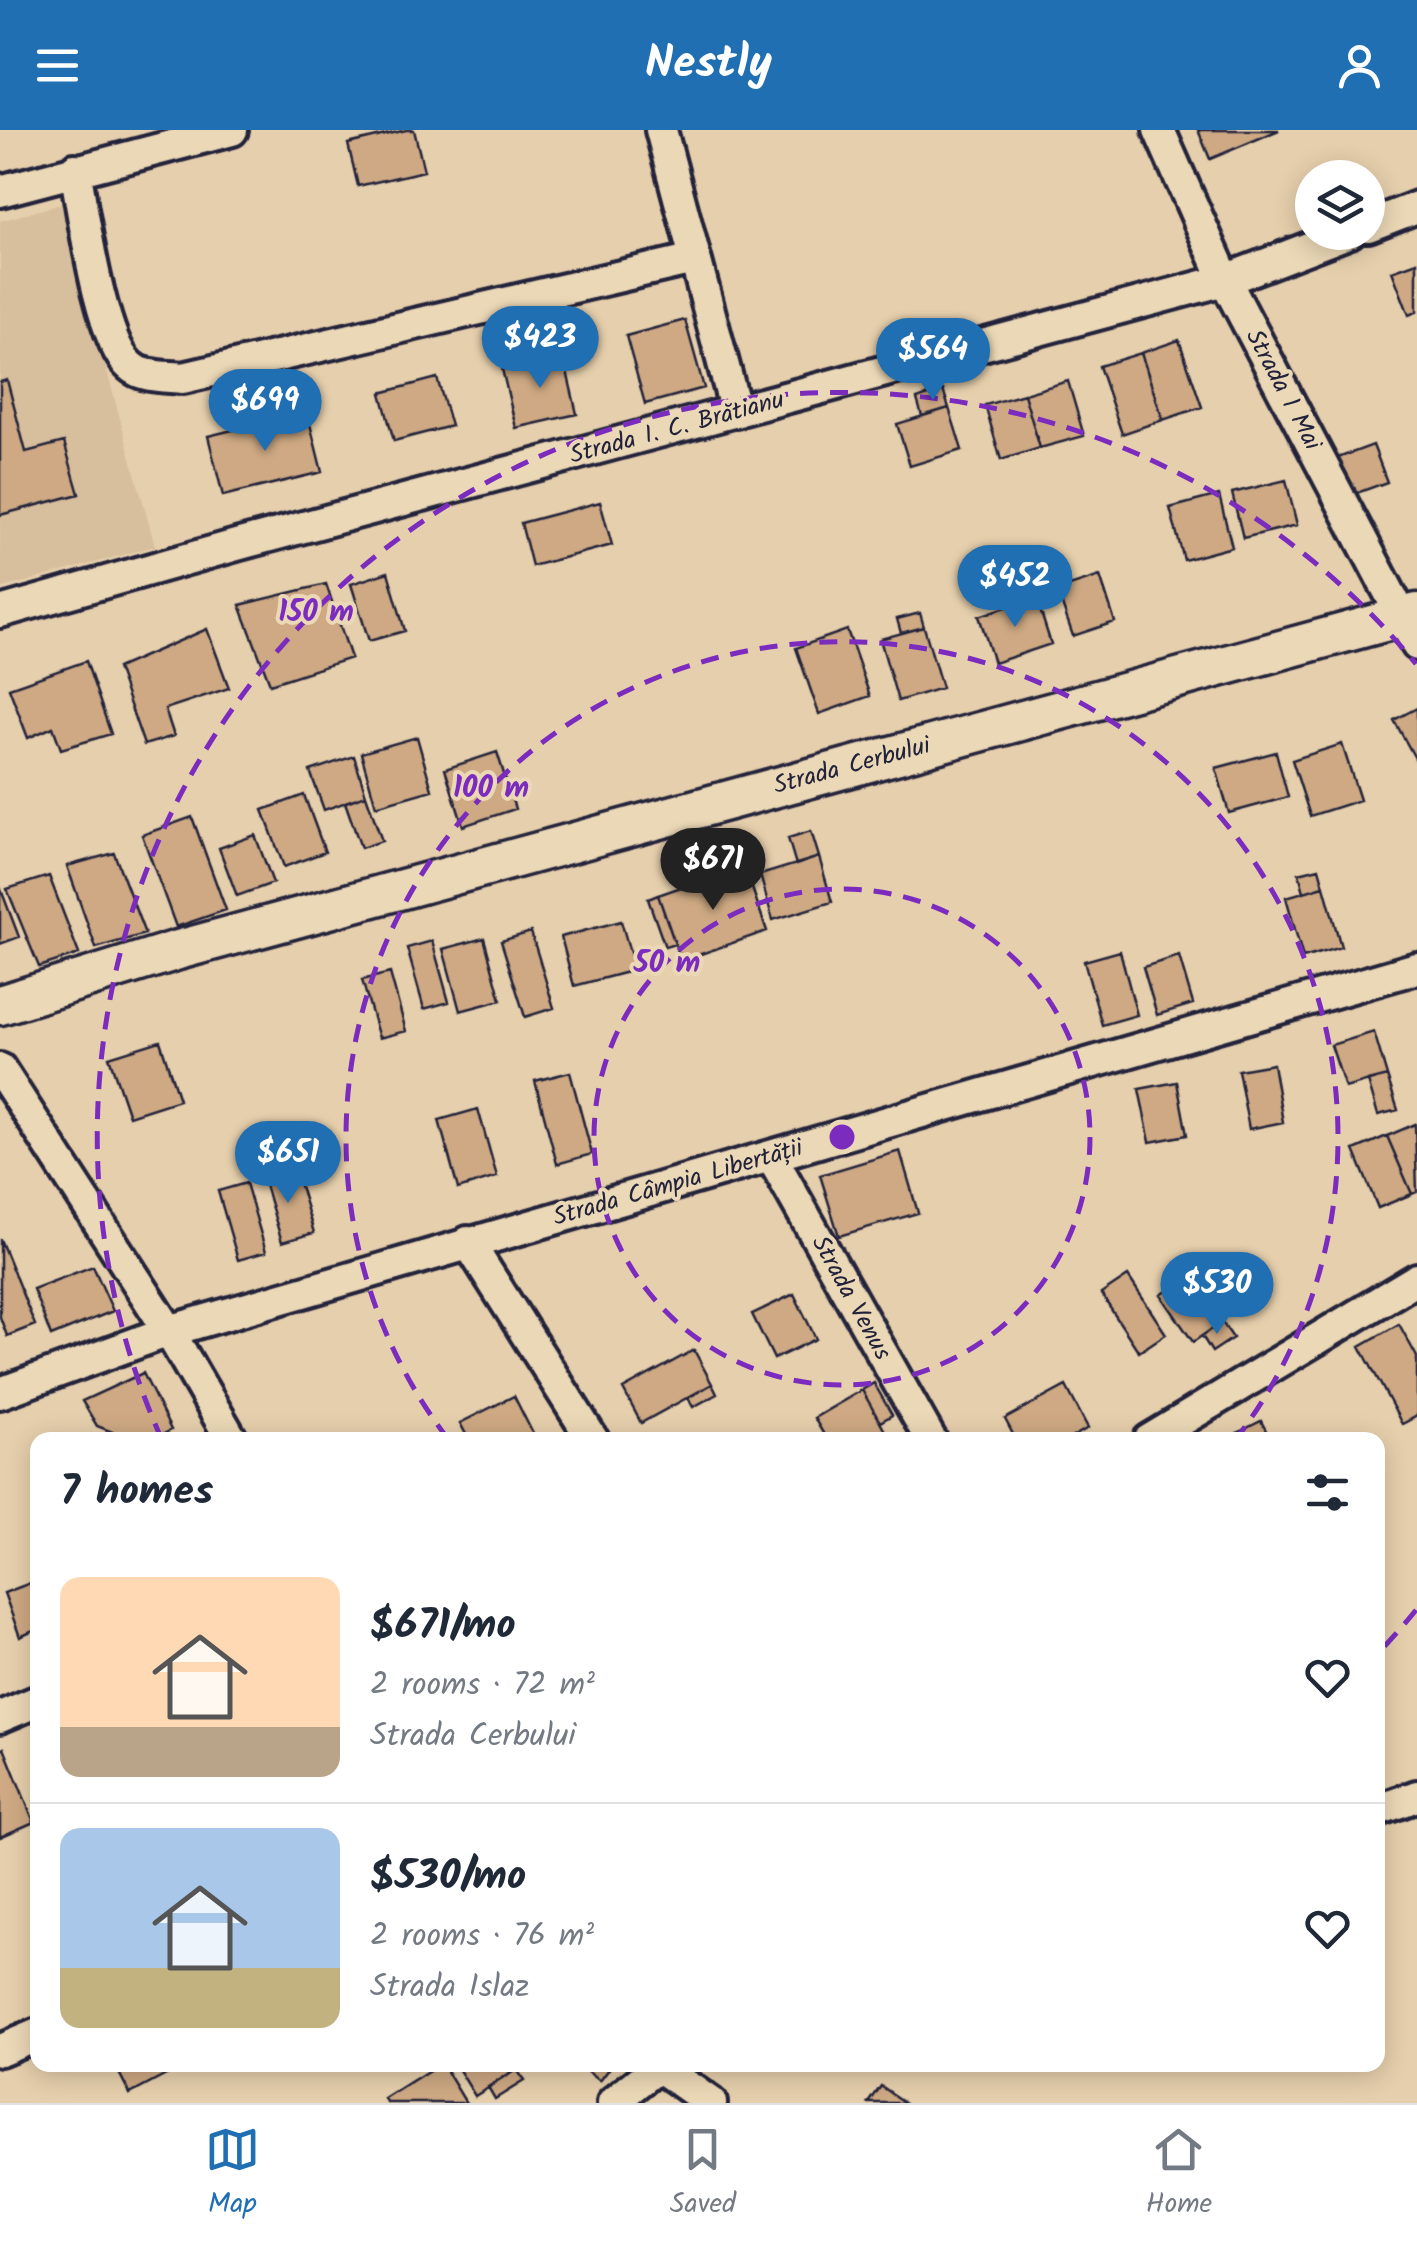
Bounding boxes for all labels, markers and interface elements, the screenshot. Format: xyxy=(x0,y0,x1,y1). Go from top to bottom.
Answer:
text: Nestly xyxy=(645,29,772,101)
icon: menu xyxy=(30,38,85,93)
icon: person xyxy=(1332,38,1387,93)
map controls xyxy=(1295,160,1385,250)
button: layers xyxy=(1295,160,1385,250)
pin: $423 xyxy=(481,306,599,391)
text: $423 xyxy=(504,313,576,364)
pin: $564 xyxy=(874,318,992,403)
street label: Strada 1 Mai xyxy=(1234,322,1332,459)
text: $564 xyxy=(898,325,968,376)
pin: $699 xyxy=(206,369,324,454)
text: $699 xyxy=(231,376,299,427)
street label: Strada I. C. Brătianu xyxy=(565,380,789,476)
pin: $452 xyxy=(956,545,1074,630)
text: $452 xyxy=(979,552,1051,603)
text: 150 m xyxy=(278,589,354,637)
street label: Strada Cerbului xyxy=(769,726,936,806)
text: 100 m xyxy=(453,765,529,813)
pin: $671 xyxy=(654,828,772,913)
text: $671 xyxy=(682,835,744,886)
text: 50 m xyxy=(633,940,700,988)
centre of rings xyxy=(824,1119,860,1155)
pin: $651 xyxy=(229,1121,347,1206)
text: $651 xyxy=(257,1128,319,1179)
street label: Strada Câmpia Libertății xyxy=(548,1128,809,1238)
street label: Strada Venus xyxy=(800,1228,902,1368)
pin: $530 xyxy=(1158,1252,1276,1337)
text: $530 xyxy=(1182,1259,1252,1310)
text: 7 homes xyxy=(60,1459,213,1526)
icon: filters xyxy=(1300,1465,1355,1520)
text: $671/mo xyxy=(370,1593,516,1660)
icon: home xyxy=(140,1617,260,1737)
icon: heart xyxy=(1300,1650,1355,1705)
text: 2 rooms · 72 m² xyxy=(370,1660,595,1711)
text: Strada Cerbului xyxy=(370,1711,576,1762)
text: $530/mo xyxy=(370,1844,526,1911)
icon: home xyxy=(140,1868,260,1988)
icon: heart xyxy=(1300,1901,1355,1956)
text: 2 rooms · 76 m² xyxy=(370,1911,594,1962)
text: Strada Islaz xyxy=(370,1962,529,2013)
tab: Map xyxy=(205,2122,260,2227)
tab: Saved xyxy=(670,2122,736,2227)
tab: Home xyxy=(1146,2122,1212,2227)

